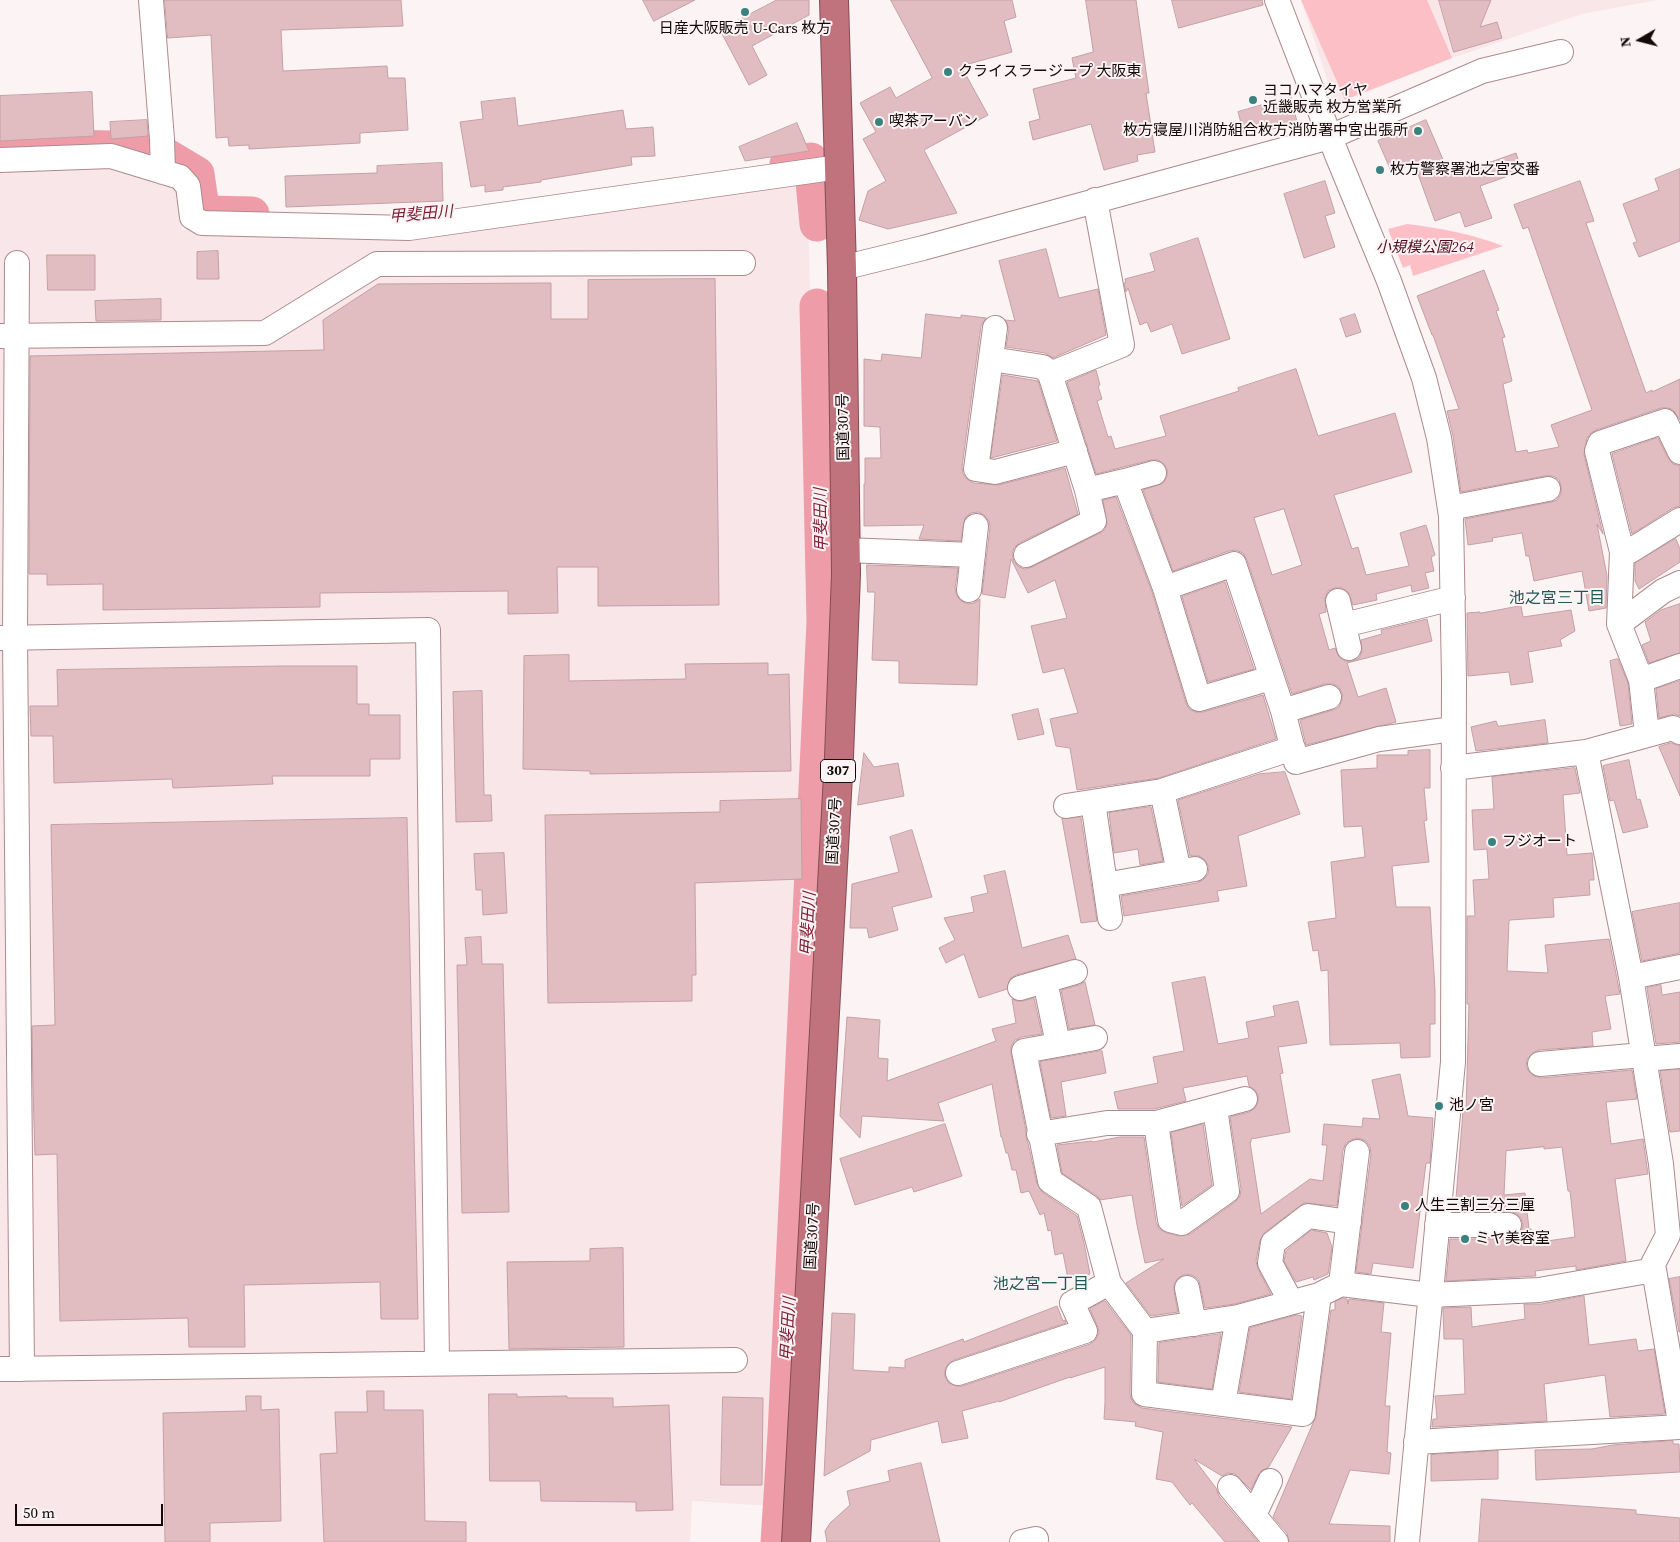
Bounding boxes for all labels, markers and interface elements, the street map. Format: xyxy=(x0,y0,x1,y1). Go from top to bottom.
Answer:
marker: 日産大阪販売 U-Cars 枚方 xyxy=(739,6,751,18)
north arrow xyxy=(1615,15,1665,65)
place label: 日産大阪販売 U-Cars 枚方 xyxy=(659,20,831,38)
text: N xyxy=(1615,36,1636,49)
place label: クライスラージープ 大阪東 xyxy=(958,63,1141,81)
marker: クライスラージープ 大阪東 xyxy=(942,66,954,78)
place label: ヨコハマタイヤ 近畿販売 枚方営業所 xyxy=(1263,82,1401,117)
marker: ヨコハマタイヤ 近畿販売 枚方営業所 xyxy=(1247,94,1259,106)
place label: 喫茶アーバン xyxy=(889,113,978,131)
marker: 喫茶アーバン xyxy=(873,116,885,128)
place label: 枚方寝屋川消防組合枚方消防署中宮出張所 xyxy=(1123,122,1408,140)
marker: 枚方寝屋川消防組合枚方消防署中宮出張所 xyxy=(1412,125,1424,137)
place label: 枚方警察署池之宮交番 xyxy=(1390,161,1540,179)
marker: 枚方警察署池之宮交番 xyxy=(1374,164,1386,176)
water label: 甲斐田川 xyxy=(388,203,454,227)
park label: 小規模公園264 xyxy=(1376,239,1474,257)
street label: 国道307号 xyxy=(834,393,854,461)
water label: 甲斐田川 xyxy=(812,488,832,552)
district label: 池之宮三丁目 xyxy=(1509,589,1605,609)
road number: 307 xyxy=(820,759,856,782)
street label: 国道307号 xyxy=(824,797,846,865)
place label: フジオート xyxy=(1502,833,1577,851)
marker: フジオート xyxy=(1486,836,1498,848)
water label: 甲斐田川 xyxy=(798,892,820,956)
place label: 池ノ宮 xyxy=(1449,1097,1494,1115)
marker: 池ノ宮 xyxy=(1433,1100,1445,1112)
place label: 人生三割三分三厘 xyxy=(1415,1197,1535,1215)
marker: 人生三割三分三厘 xyxy=(1399,1200,1411,1212)
street label: 国道307号 xyxy=(802,1202,824,1270)
place label: ミヤ美容室 xyxy=(1475,1230,1550,1248)
marker: ミヤ美容室 xyxy=(1459,1233,1471,1245)
district label: 池之宮一丁目 xyxy=(993,1275,1089,1295)
water label: 甲斐田川 xyxy=(778,1297,800,1361)
scale bar xyxy=(18,1494,165,1526)
text: 50 m xyxy=(23,1502,55,1523)

